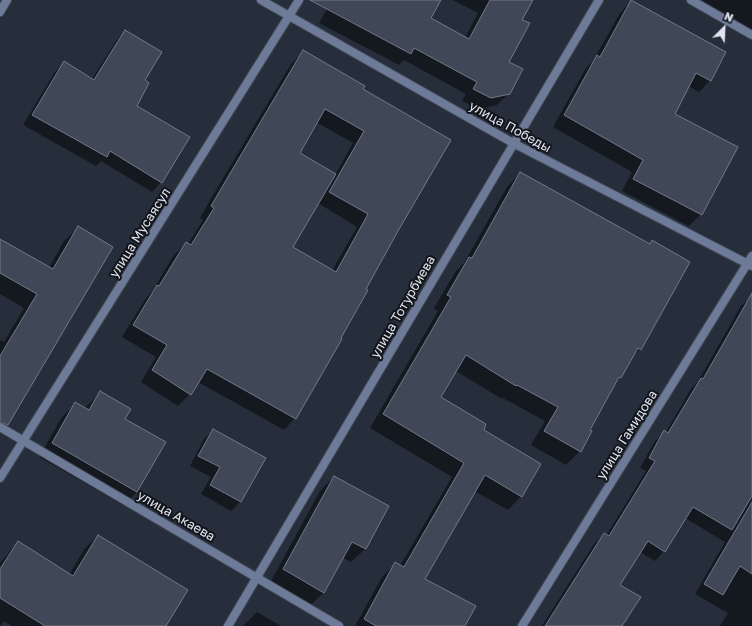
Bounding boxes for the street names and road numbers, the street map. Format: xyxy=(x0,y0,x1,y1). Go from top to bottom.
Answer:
street label: улица Победы xyxy=(466,98,554,156)
street label: улица Мусаясул xyxy=(106,185,174,281)
street label: улица Тотурбиева xyxy=(367,253,439,361)
street label: улица Гамидова xyxy=(593,387,661,483)
street label: улица Акаева xyxy=(134,488,218,544)

